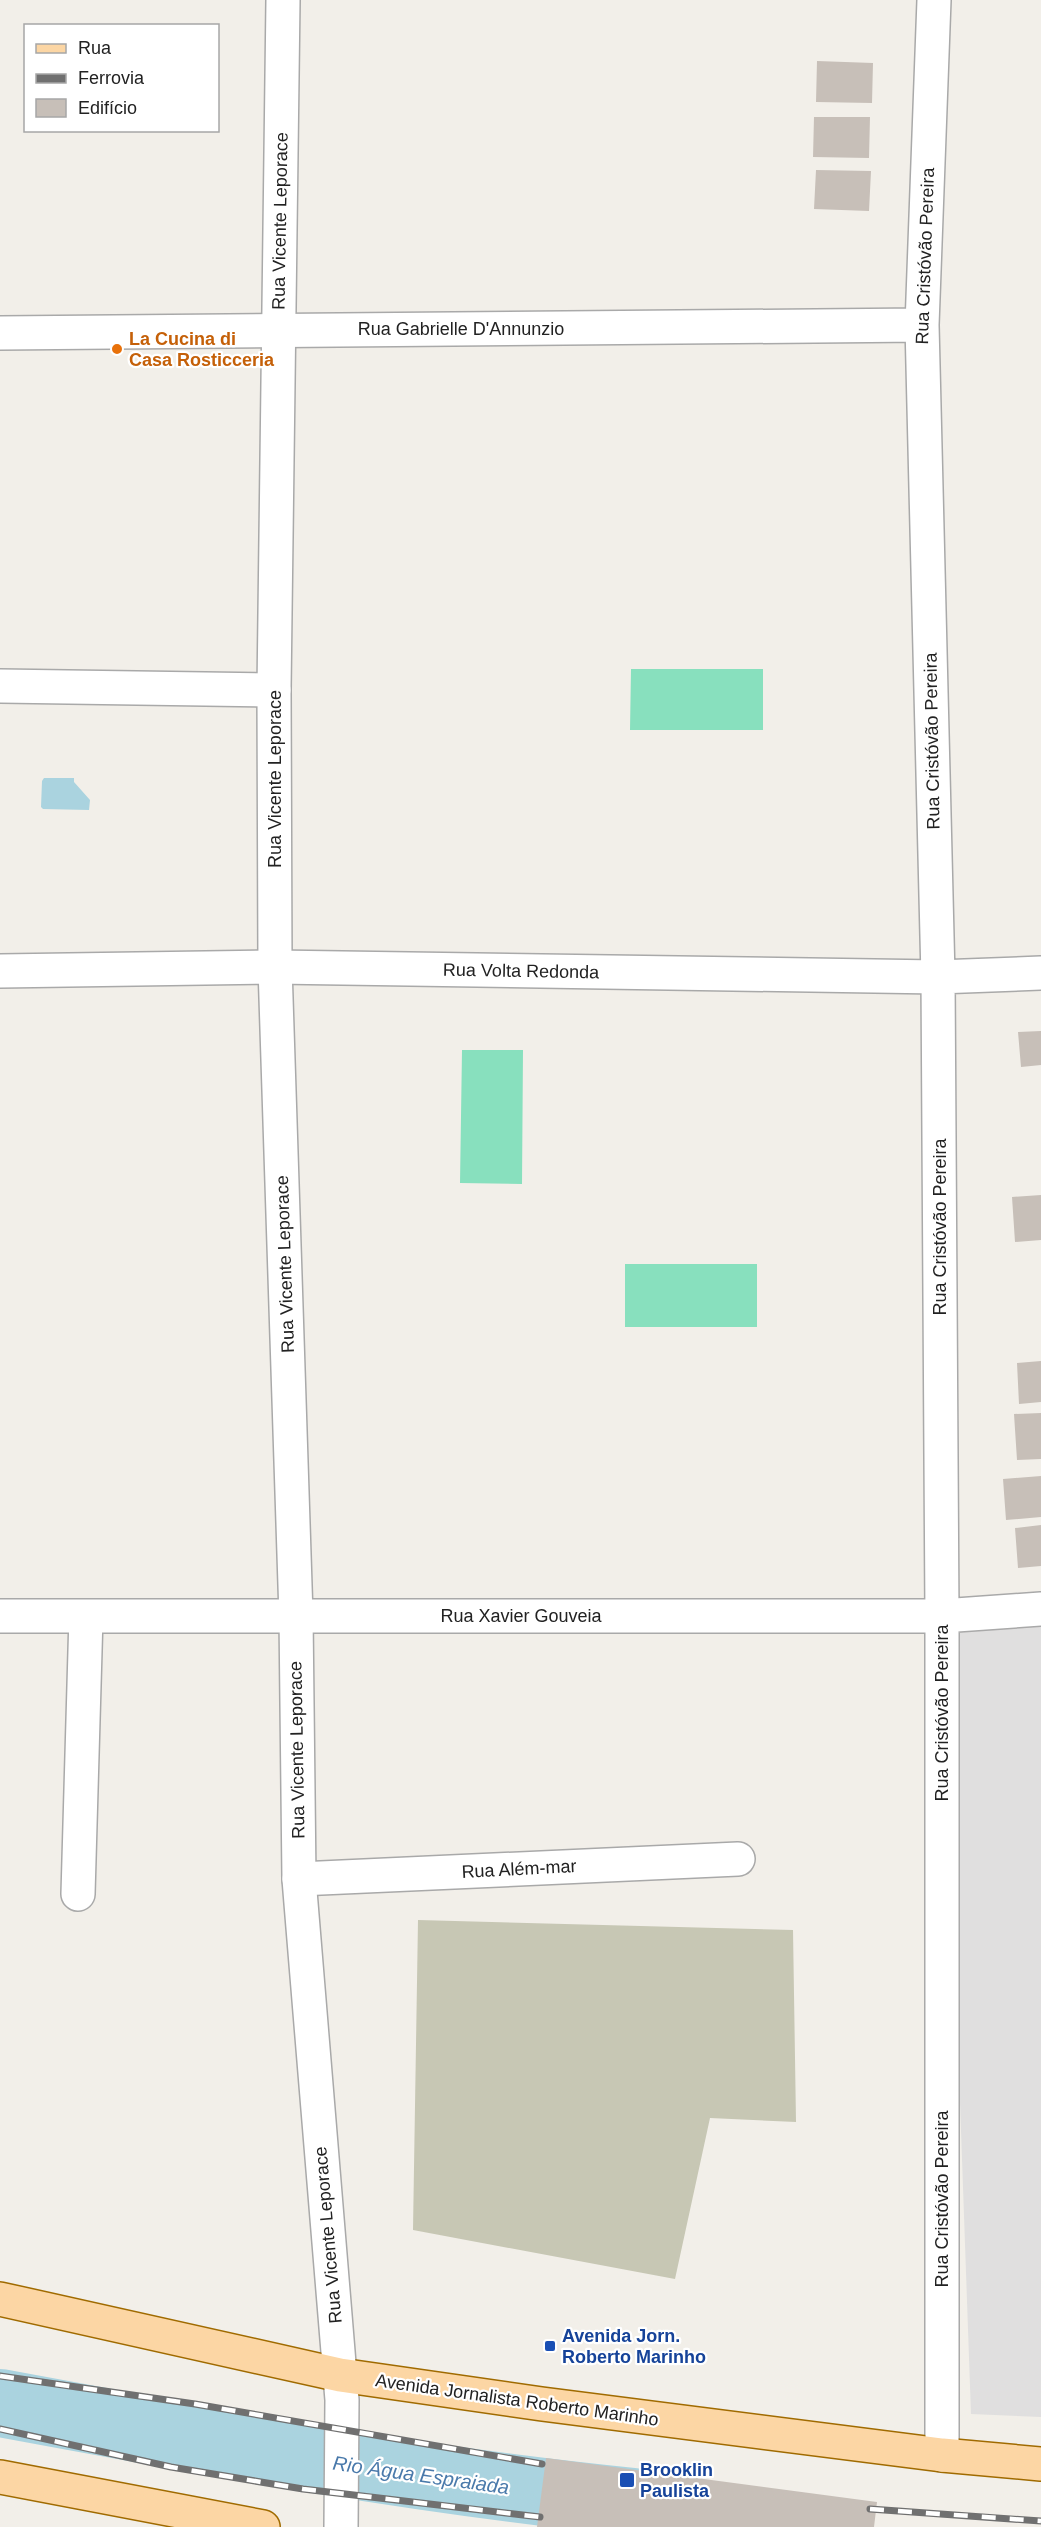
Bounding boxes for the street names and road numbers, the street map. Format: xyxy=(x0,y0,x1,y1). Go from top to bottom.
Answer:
street label: Rua Vicente Leporace xyxy=(268,132,292,310)
street label: Rua Cristóvão Pereira xyxy=(912,166,938,345)
street label: Rua Gabrielle D'Annunzio xyxy=(358,319,564,339)
street label: Rua Cristóvão Pereira xyxy=(920,651,944,830)
street label: Rua Vicente Leporace xyxy=(265,690,285,868)
street label: Rua Volta Redonda xyxy=(443,960,600,982)
street label: Rua Cristóvão Pereira xyxy=(930,1137,950,1316)
street label: Rua Vicente Leporace xyxy=(272,1175,298,1353)
street label: Rua Xavier Gouveia xyxy=(440,1606,603,1626)
street label: Rua Cristóvão Pereira xyxy=(932,1623,952,1802)
street label: Rua Vicente Leporace xyxy=(285,1661,309,1839)
street label: Rua Além-mar xyxy=(461,1856,577,1882)
street label: Rua Cristóvão Pereira xyxy=(932,2109,952,2288)
street label: Rua Vicente Leporace xyxy=(310,2146,346,2324)
street label: Avenida Jornalista Roberto Marinho xyxy=(374,2370,660,2430)

